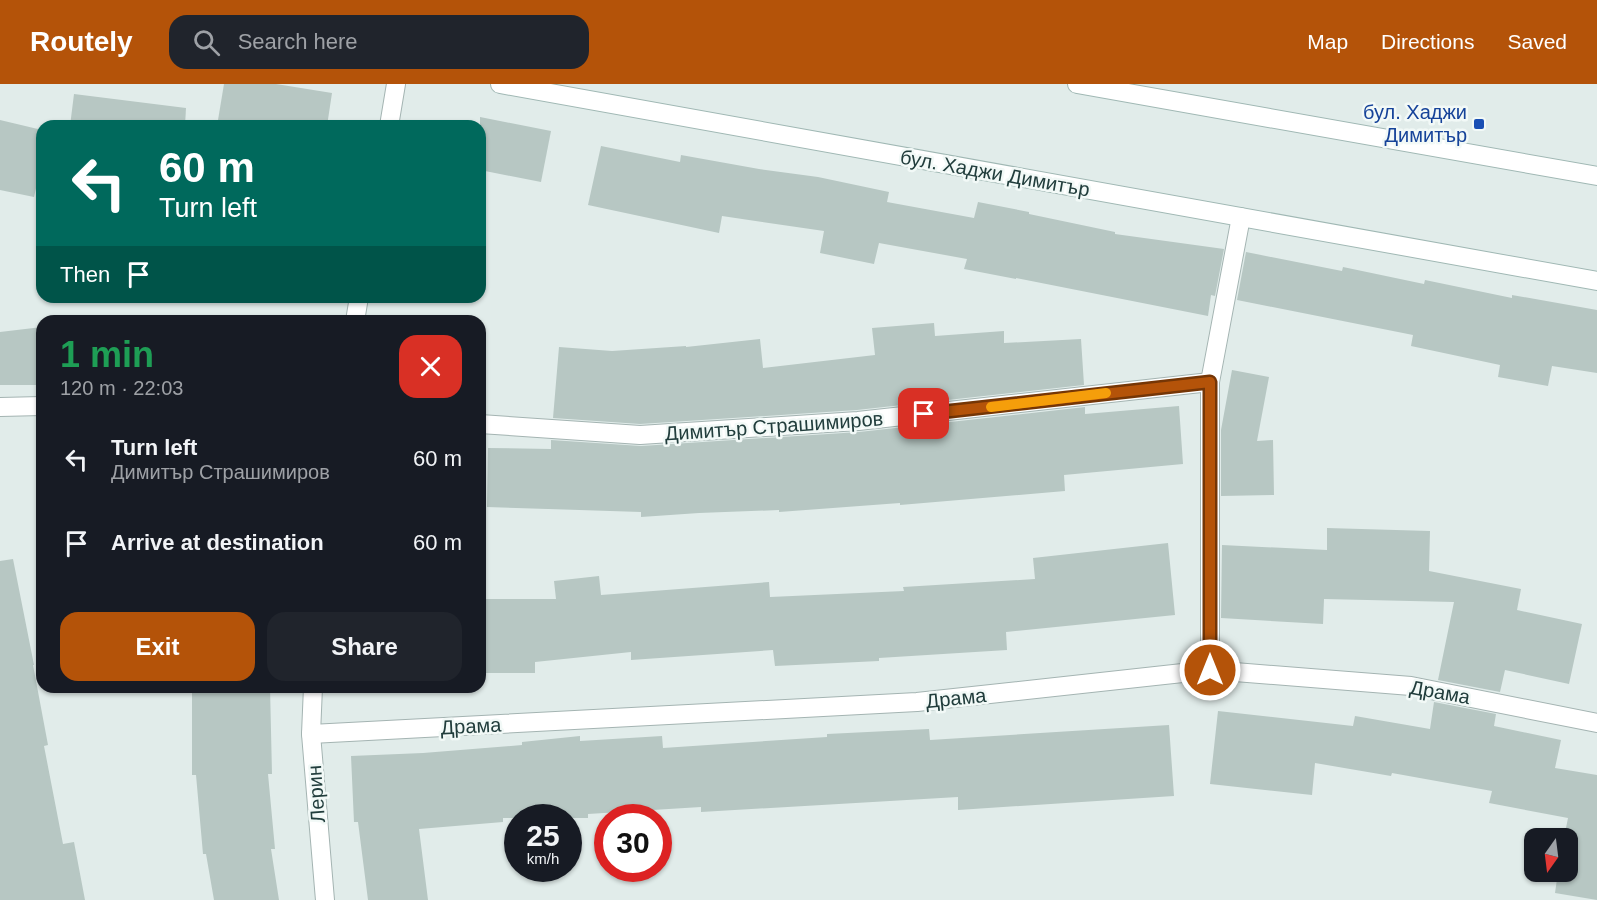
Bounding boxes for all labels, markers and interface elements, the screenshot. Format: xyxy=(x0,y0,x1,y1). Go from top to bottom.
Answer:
search box xyxy=(169,15,589,69)
text: Routely xyxy=(30,26,133,57)
icon: search xyxy=(190,26,223,59)
text: Search here xyxy=(238,29,358,54)
text: Map xyxy=(1307,30,1348,53)
text: Directions xyxy=(1381,30,1474,53)
text: Saved xyxy=(1507,30,1567,53)
place label: бул. Хаджи Димитър xyxy=(1363,101,1467,146)
marker: бул. Хаджи Димитър xyxy=(1472,117,1486,131)
icon: left xyxy=(60,144,138,222)
text: 60 m xyxy=(159,144,255,191)
street label: бул. Хаджи Димитър xyxy=(899,145,1091,201)
text: Turn left xyxy=(159,193,257,223)
icon: arrive xyxy=(122,258,155,291)
text: Then xyxy=(60,262,110,287)
text: 1 min xyxy=(60,334,154,375)
button: close xyxy=(399,335,462,398)
text: 120 m · 22:03 xyxy=(60,377,183,399)
pin xyxy=(898,388,949,439)
icon: arrive xyxy=(907,397,940,430)
street label: Димитър Страшимиров xyxy=(664,407,884,445)
text: Turn left xyxy=(111,435,197,460)
icon: left xyxy=(60,443,93,476)
text: 60 m xyxy=(413,446,462,471)
text: Димитър Страшимиров xyxy=(111,461,330,483)
icon: arrive xyxy=(60,527,93,560)
text: Arrive at destination xyxy=(111,530,324,555)
text: 60 m xyxy=(413,530,462,555)
button: Exit xyxy=(60,612,255,681)
button: Share xyxy=(267,612,462,681)
position arrow xyxy=(1178,638,1242,702)
street label: Драма xyxy=(1408,676,1473,708)
street label: Драма xyxy=(925,684,988,712)
street label: Драма xyxy=(440,713,503,739)
street label: Лерин xyxy=(303,765,329,823)
speed limit sign: 30 xyxy=(594,804,672,882)
text: 25 xyxy=(526,819,560,852)
north arrow xyxy=(1524,828,1578,882)
map controls xyxy=(1524,828,1578,882)
text: km/h xyxy=(527,850,559,867)

